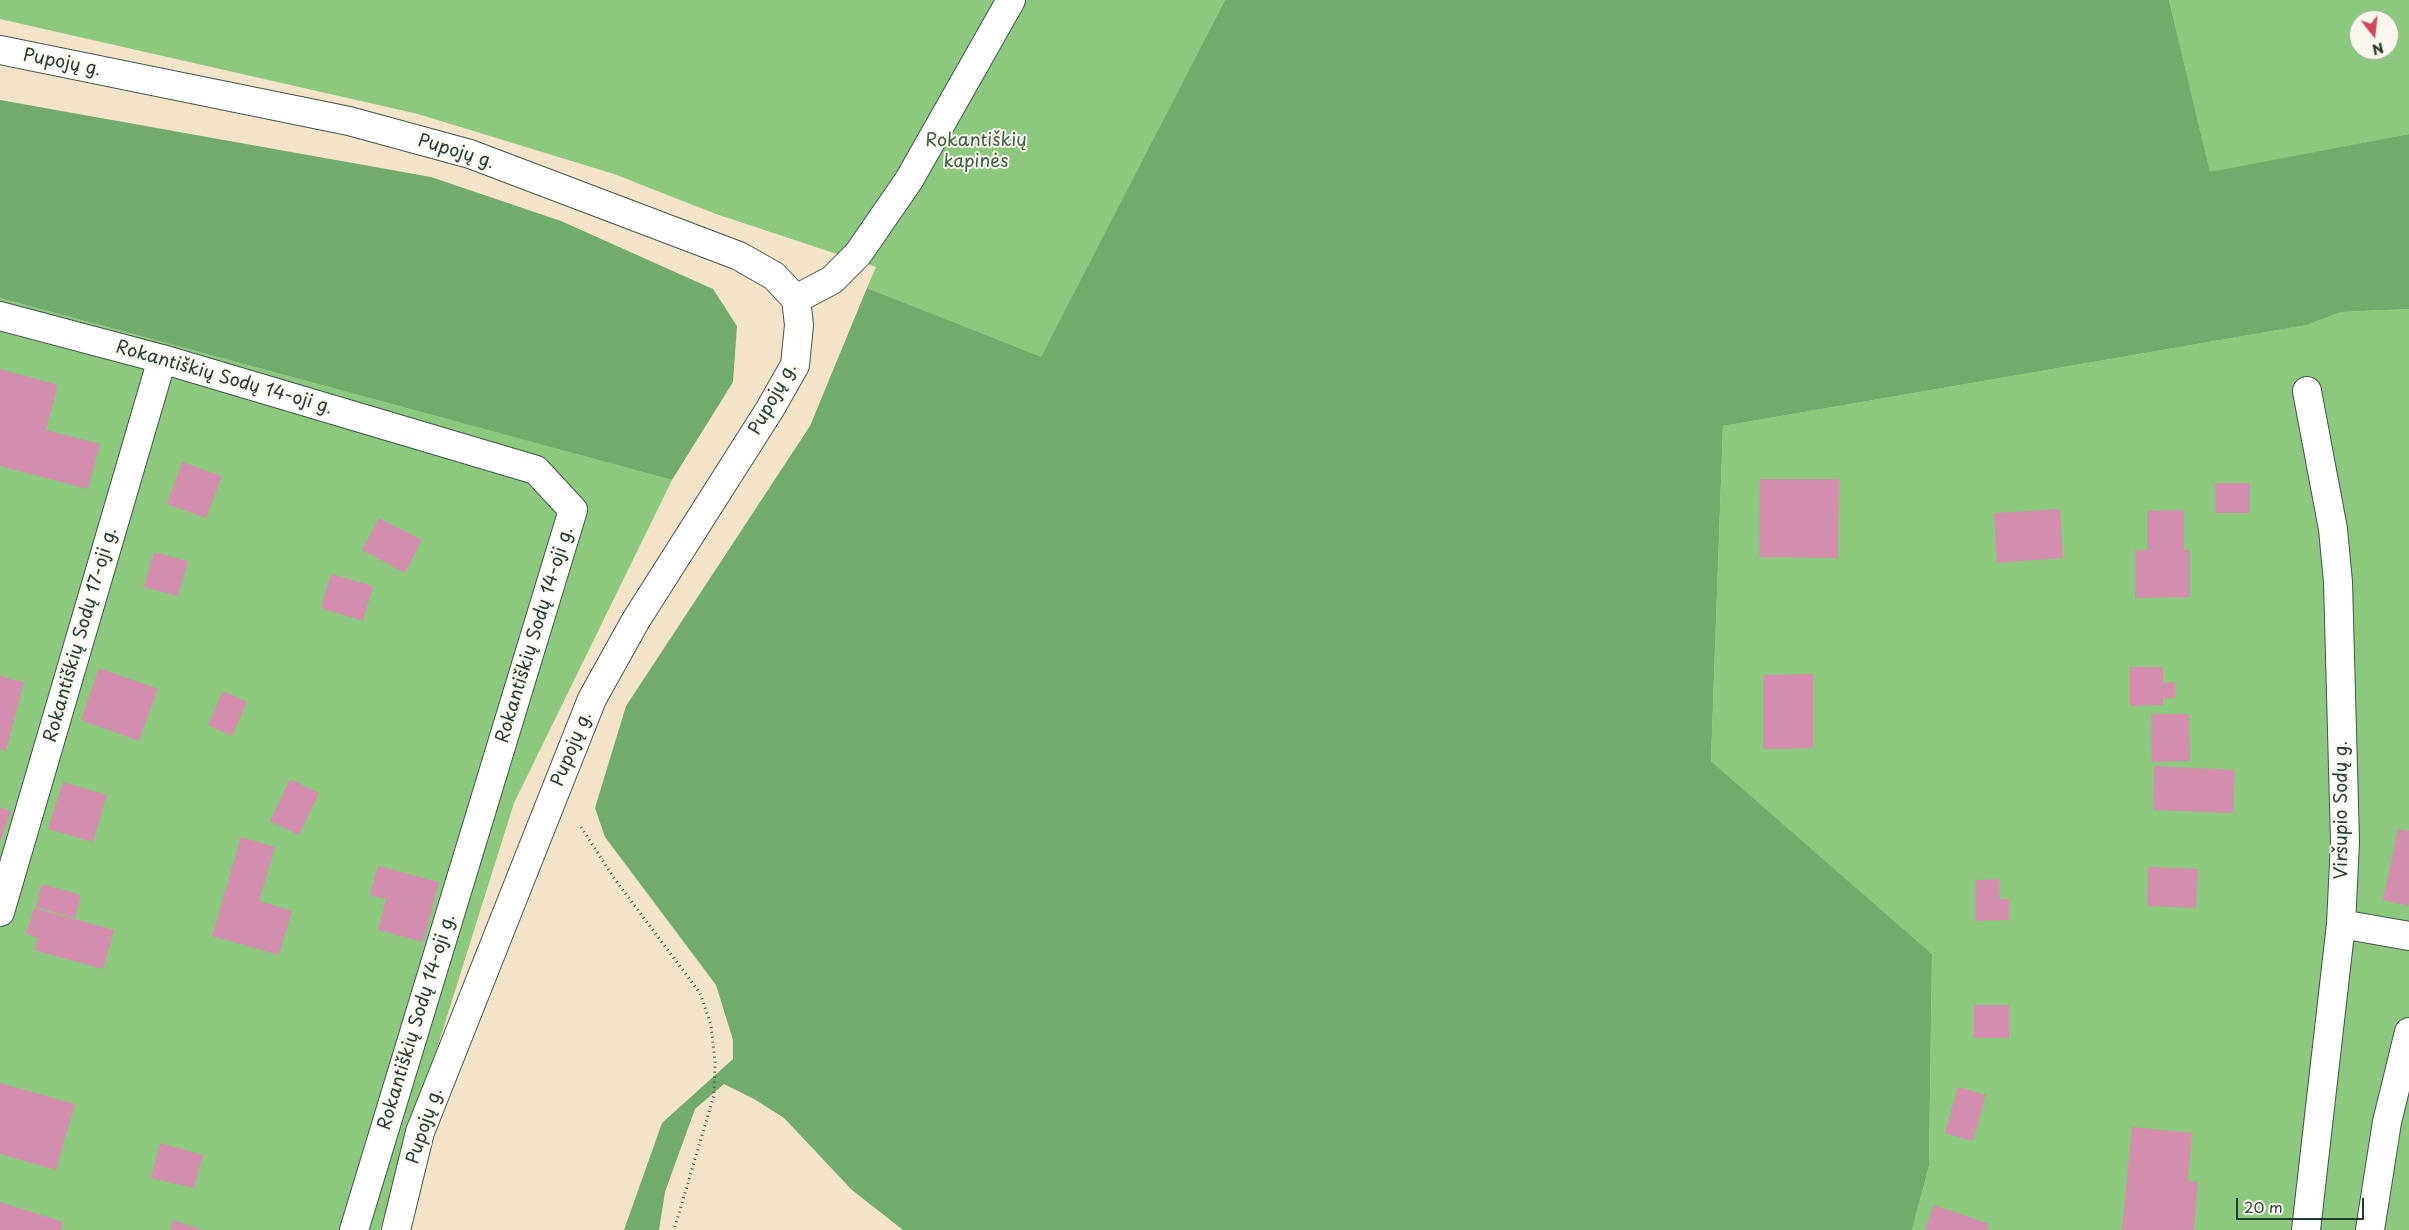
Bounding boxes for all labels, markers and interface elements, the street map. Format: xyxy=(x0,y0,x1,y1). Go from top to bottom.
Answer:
north arrow xyxy=(2349,10,2399,60)
text: N xyxy=(2370,37,2386,61)
street label: Pupojų g. xyxy=(21,45,103,81)
street label: Pupojų g. xyxy=(415,130,497,174)
park label: Rokantiškių kapinės xyxy=(925,130,1027,172)
street label: Rokantiškių Sodų 14-oji g. xyxy=(113,337,335,419)
street label: Pupojų g. xyxy=(744,359,802,439)
street label: Rokantiškių Sodų 14-oji g. xyxy=(492,524,578,746)
street label: Rokantiškių Sodų 17-oji g. xyxy=(40,525,122,745)
street label: Pupojų g. xyxy=(547,708,597,790)
street label: Viršupio Sodų g. xyxy=(2331,741,2353,879)
street label: Rokantiškių Sodų 14-oji g. xyxy=(374,911,460,1133)
street label: Pupojų g. xyxy=(403,1085,447,1167)
scale bar xyxy=(2239,1188,2366,1220)
text: 20 m xyxy=(2244,1195,2283,1218)

